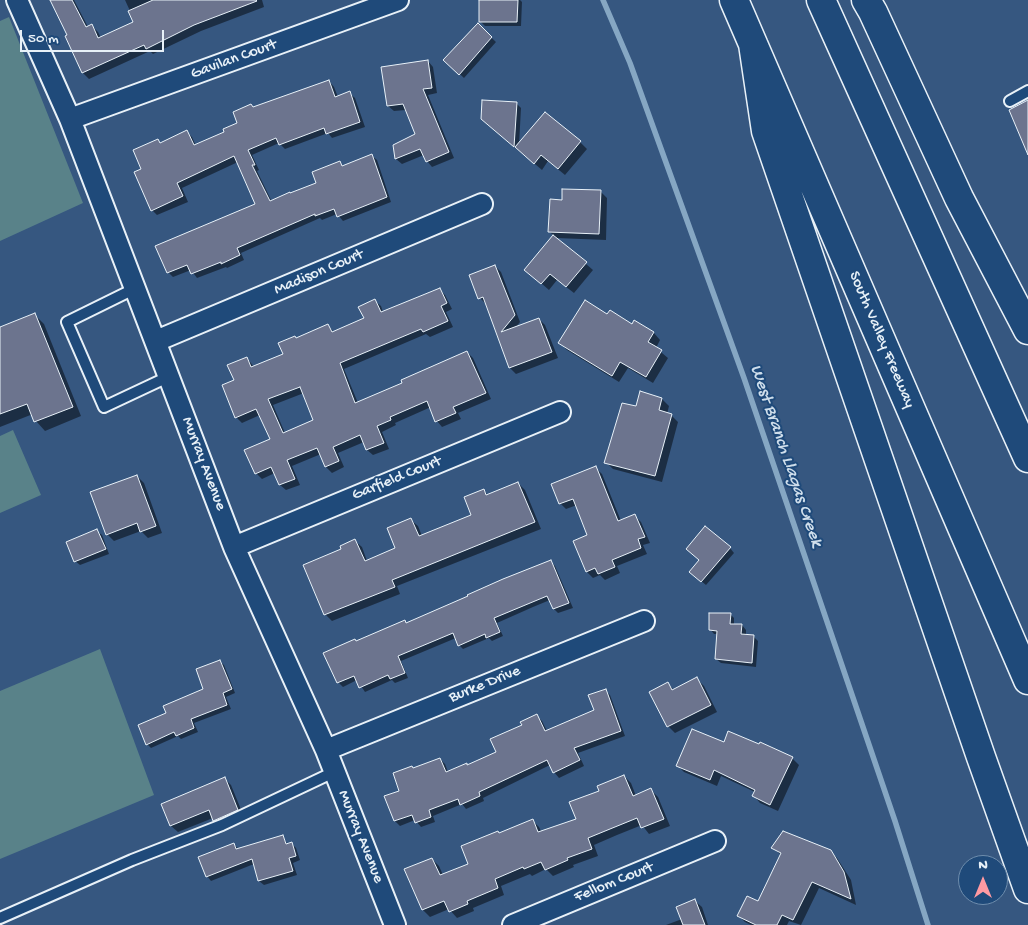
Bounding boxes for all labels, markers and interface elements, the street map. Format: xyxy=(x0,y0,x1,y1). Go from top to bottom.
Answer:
scale bar xyxy=(22,20,166,52)
text: 50 m xyxy=(28,30,59,48)
street label: Gavilan Court xyxy=(188,36,280,84)
street label: Madison Court xyxy=(271,246,367,300)
street label: South Valley Freeway xyxy=(844,269,918,411)
water label: West Branch Llagas Creek xyxy=(744,362,826,550)
street label: Murray Avenue xyxy=(176,415,230,513)
street label: Garfield Court xyxy=(350,452,444,506)
street label: Burke Drive xyxy=(446,662,524,708)
street label: Murray Avenue xyxy=(333,788,387,886)
north arrow xyxy=(958,855,1008,905)
text: N xyxy=(978,857,988,874)
street label: Fellom Court xyxy=(572,858,656,908)

